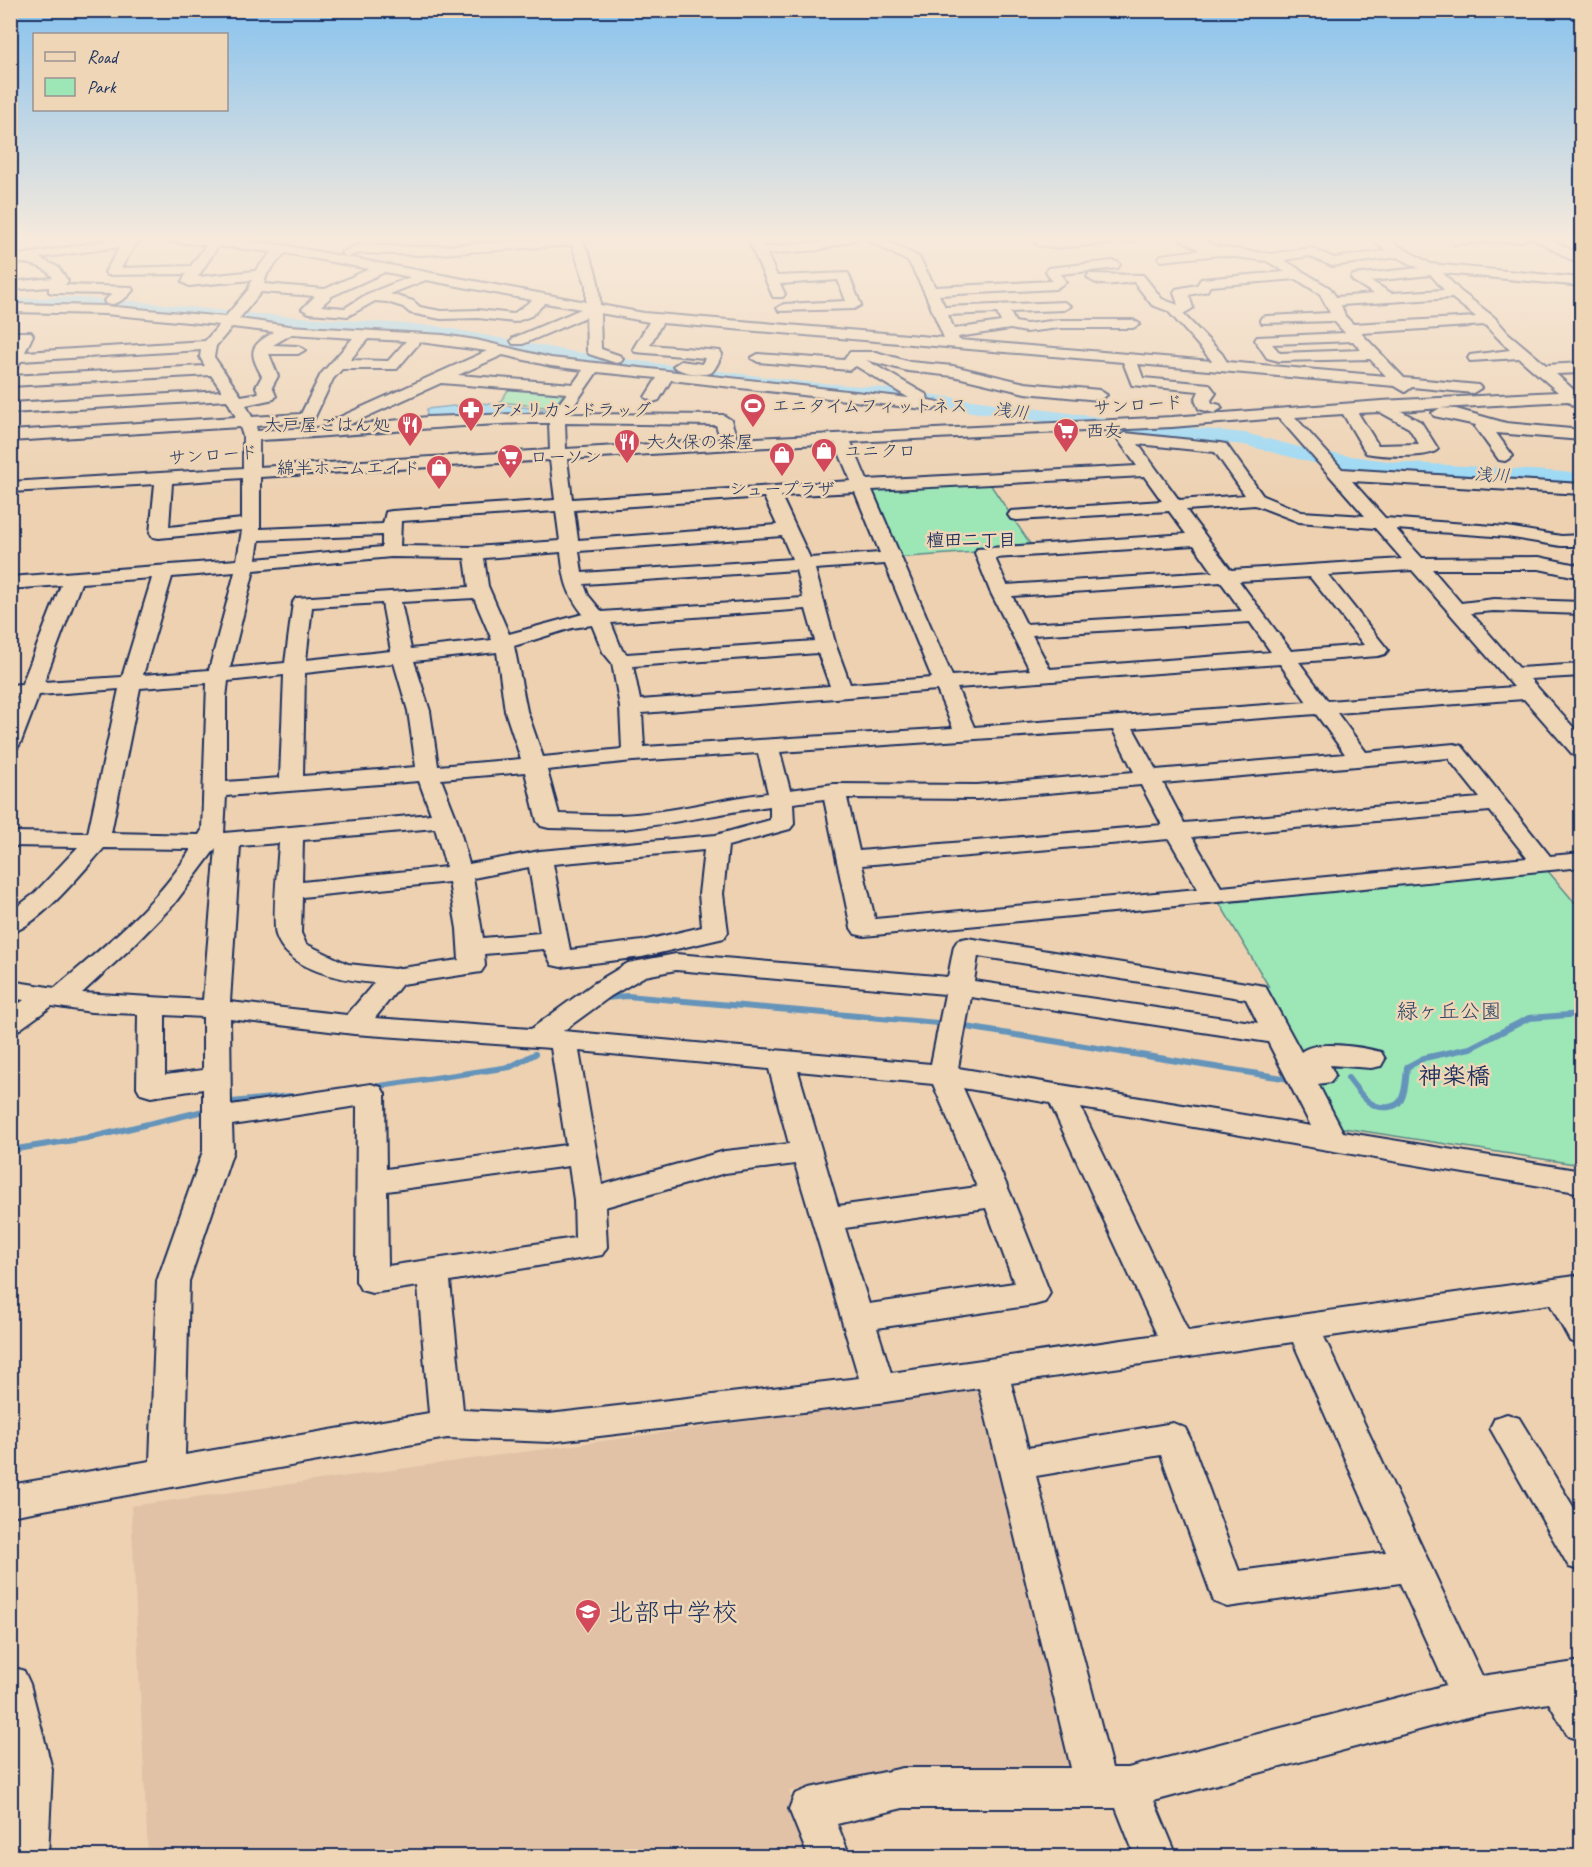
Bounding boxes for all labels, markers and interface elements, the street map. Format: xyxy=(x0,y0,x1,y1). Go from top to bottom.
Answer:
legend xyxy=(33,33,228,111)
text: Road xyxy=(87,46,120,68)
text: Park xyxy=(87,76,117,98)
sports icon: エニタイムフィットネス xyxy=(738,391,768,429)
street label: サンロード xyxy=(1092,391,1184,419)
pharmacy icon: アメリカンドラッグ xyxy=(456,395,486,433)
place label: エニタイムフィットネス xyxy=(772,395,968,417)
water label: 浅川 xyxy=(992,398,1030,424)
place label: アメリカンドラッグ xyxy=(490,399,651,421)
restaurant icon: 大戸屋ごはん処 xyxy=(395,410,425,448)
place label: 大戸屋ごはん処 xyxy=(264,414,390,436)
supermarket icon: 西友 xyxy=(1051,416,1081,454)
place label: 西友 xyxy=(1086,420,1122,442)
restaurant icon: 大久保の茶屋 xyxy=(612,427,642,465)
place label: 大久保の茶屋 xyxy=(646,431,754,453)
shop icon: ユニクロ xyxy=(809,436,839,474)
shop icon: シュープラザ xyxy=(767,440,797,478)
place label: ユニクロ xyxy=(844,440,916,462)
street label: サンロード xyxy=(167,441,259,469)
supermarket icon: ローソン xyxy=(495,442,525,480)
place label: ローソン xyxy=(530,446,602,468)
shop icon: 綿半ホームエイド xyxy=(424,453,454,491)
place label: 綿半ホームエイド xyxy=(277,457,420,479)
water label: 浅川 xyxy=(1473,463,1511,487)
place label: シュープラザ xyxy=(729,478,835,500)
district label: 檀田二丁目 xyxy=(926,529,1016,551)
park label: 緑ヶ丘公園 xyxy=(1397,998,1502,1024)
district label: 神楽橋 xyxy=(1418,1061,1490,1091)
place label: 北部中学校 xyxy=(608,1596,738,1629)
school or university icon: 北部中学校 xyxy=(573,1597,603,1635)

